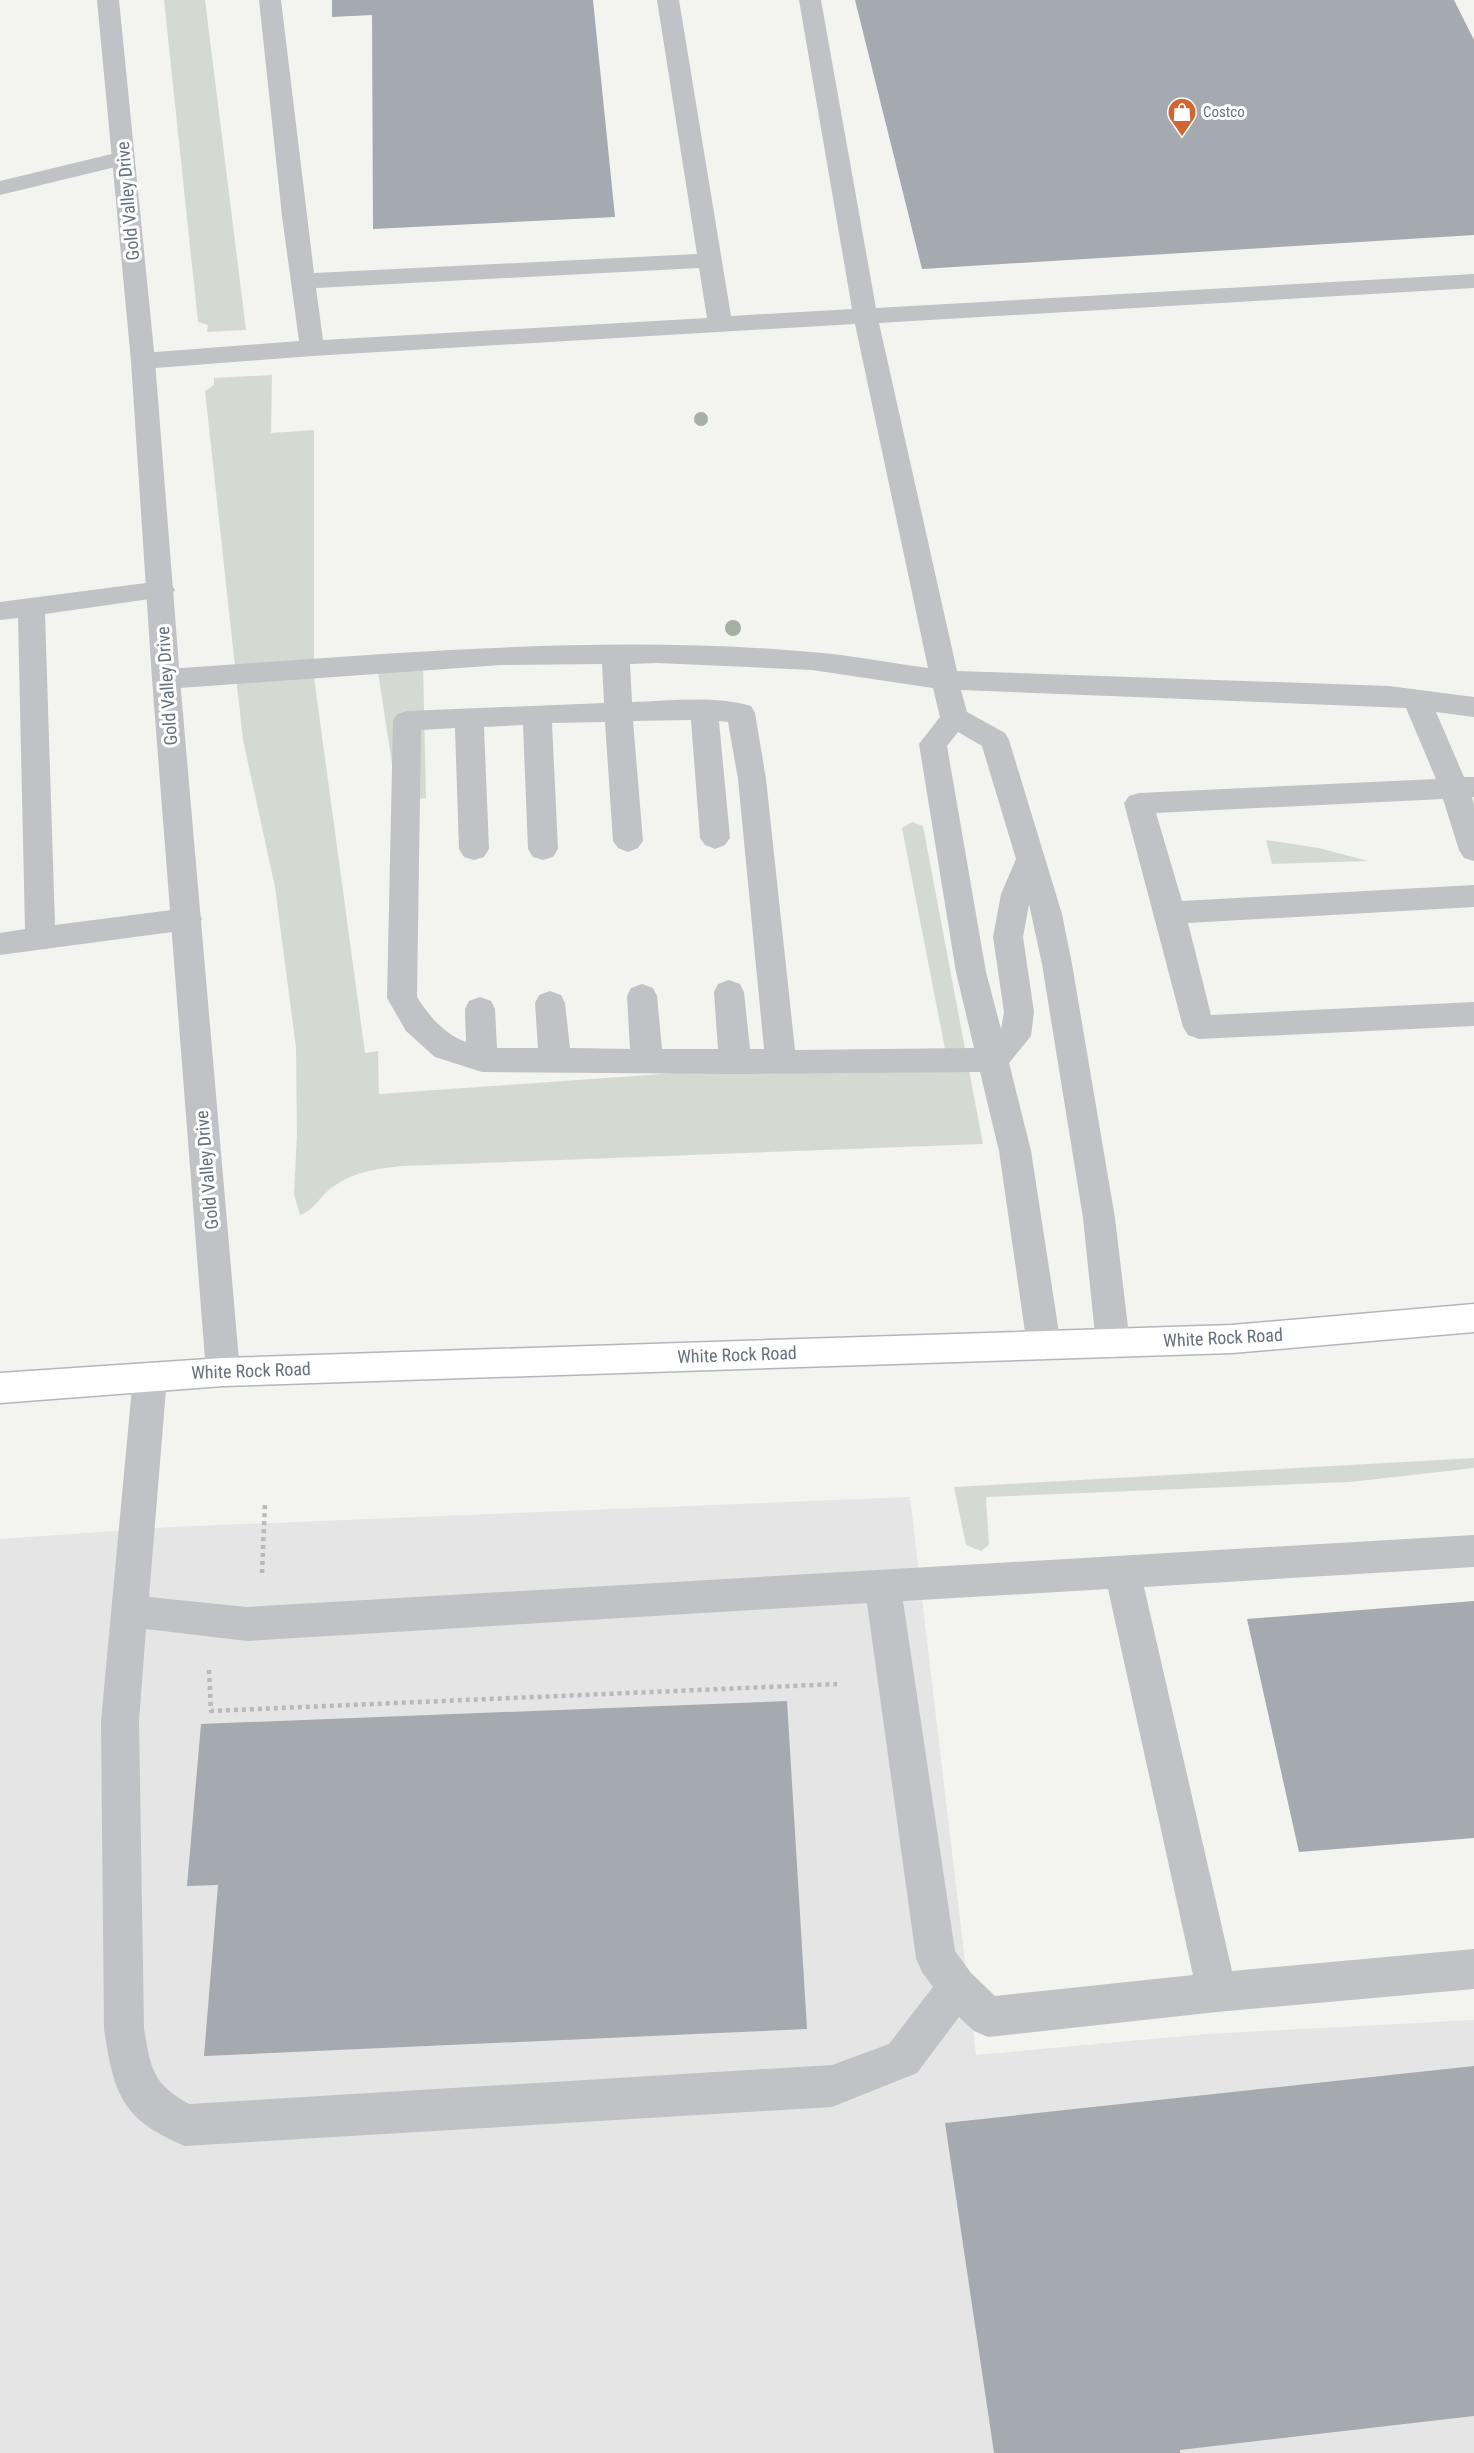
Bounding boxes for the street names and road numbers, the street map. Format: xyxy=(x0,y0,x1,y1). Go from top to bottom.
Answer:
street label: Gold Valley Drive xyxy=(112,141,143,261)
street label: Gold Valley Drive xyxy=(152,626,181,746)
street label: Gold Valley Drive xyxy=(191,1110,222,1230)
street label: White Rock Road xyxy=(1163,1324,1283,1351)
street label: White Rock Road xyxy=(677,1342,797,1367)
street label: White Rock Road xyxy=(191,1358,311,1383)

